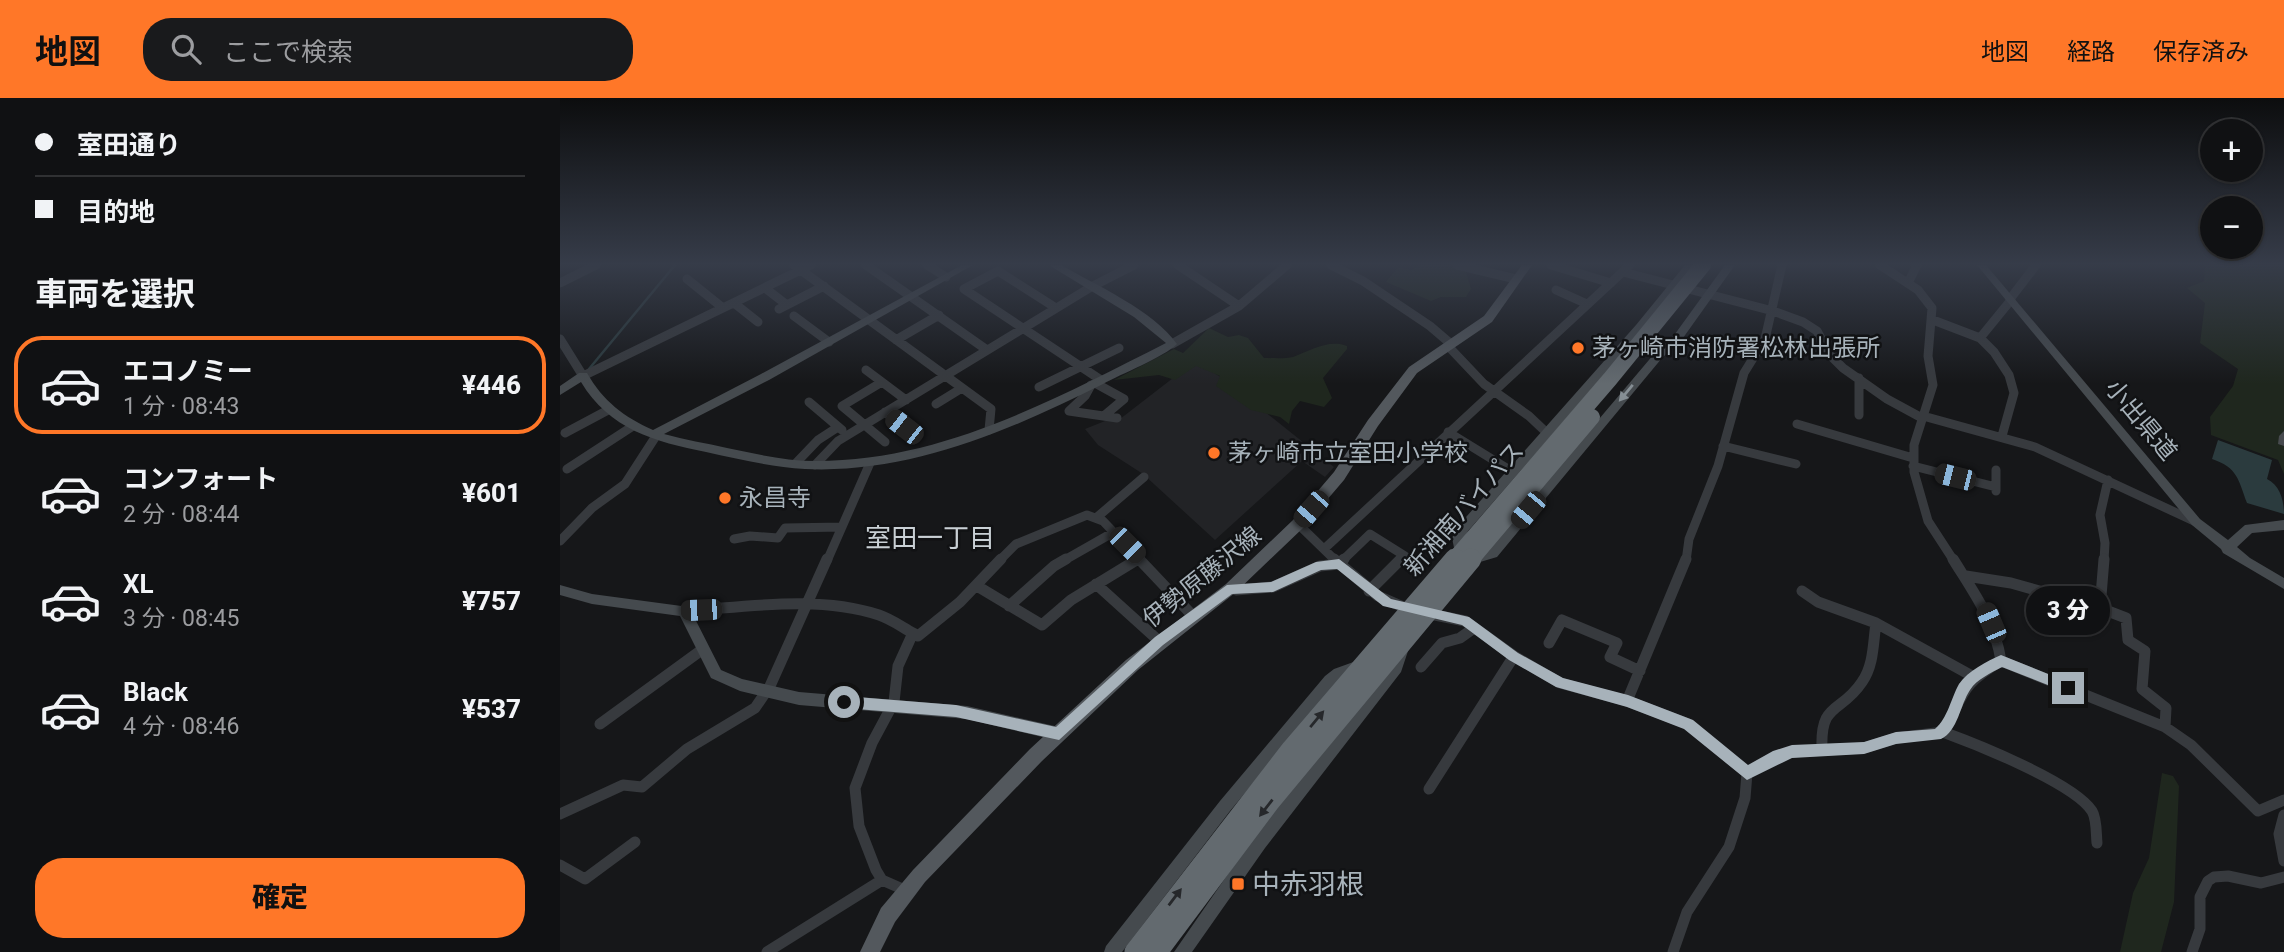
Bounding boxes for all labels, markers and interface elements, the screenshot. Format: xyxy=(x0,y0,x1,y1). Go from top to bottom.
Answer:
search box xyxy=(143,18,633,81)
icon: search xyxy=(167,30,205,68)
text: 地図 xyxy=(35,32,101,71)
text: ここで検索 xyxy=(223,37,353,67)
text: 地図 xyxy=(1981,38,2029,66)
text: 経路 xyxy=(2067,38,2115,66)
text: 保存済み xyxy=(2153,38,2249,66)
map controls xyxy=(2200,119,2263,259)
button: + xyxy=(2200,119,2263,182)
text: 室田通り xyxy=(77,130,181,160)
button: − xyxy=(2200,196,2263,259)
text: 目的地 xyxy=(77,197,155,227)
text: 車両を選択 xyxy=(35,275,195,313)
place label: 茅ヶ崎市消防署松林出張所 xyxy=(1592,334,1880,362)
marker: 茅ヶ崎市消防署松林出張所 xyxy=(1570,340,1586,356)
icon: car xyxy=(39,354,102,417)
text: エコノミー xyxy=(123,356,253,386)
text: ¥446 xyxy=(462,370,521,400)
street label: 小出県道 xyxy=(2099,374,2183,466)
one-way arrow xyxy=(1619,385,1634,402)
text: 1 分 · 08:43 xyxy=(123,393,239,420)
car xyxy=(881,406,928,448)
street label: 新湘南バイパス xyxy=(1398,437,1530,581)
place label: 茅ヶ崎市立室田小学校 xyxy=(1228,439,1468,467)
marker: 茅ヶ崎市立室田小学校 xyxy=(1206,445,1222,461)
icon: car xyxy=(39,462,102,525)
car xyxy=(1933,462,1978,492)
text: コンフォート xyxy=(123,464,278,494)
text: ¥601 xyxy=(462,478,521,508)
place label: 永昌寺 xyxy=(739,484,811,512)
car xyxy=(1290,486,1333,532)
car xyxy=(1507,487,1550,533)
marker: 永昌寺 xyxy=(717,490,733,506)
text: 2 分 · 08:44 xyxy=(123,501,239,528)
street label: 伊勢原藤沢線 xyxy=(1137,521,1267,633)
district label: 室田一丁目 xyxy=(865,523,995,553)
car xyxy=(1105,523,1150,567)
text: XL xyxy=(123,569,154,599)
icon: car xyxy=(39,570,102,633)
text: ¥757 xyxy=(462,586,521,616)
callout: 3 分 xyxy=(2026,587,2110,636)
text: 3 分 xyxy=(2047,597,2089,624)
car xyxy=(680,599,723,621)
car xyxy=(1974,600,2009,646)
text: 3 分 · 08:45 xyxy=(123,605,239,632)
route end xyxy=(2052,672,2084,704)
text: Black xyxy=(123,677,188,707)
icon: car xyxy=(39,678,102,741)
route start xyxy=(828,686,860,718)
text: ¥537 xyxy=(462,694,521,724)
one-way arrow xyxy=(1309,711,1324,728)
text: 4 分 · 08:46 xyxy=(123,713,239,740)
one-way arrow xyxy=(1258,798,1273,816)
button: 確定 xyxy=(35,858,525,938)
place label: 中赤羽根 xyxy=(1252,868,1364,901)
marker: 中赤羽根 xyxy=(1230,876,1246,892)
one-way arrow xyxy=(1168,889,1183,907)

